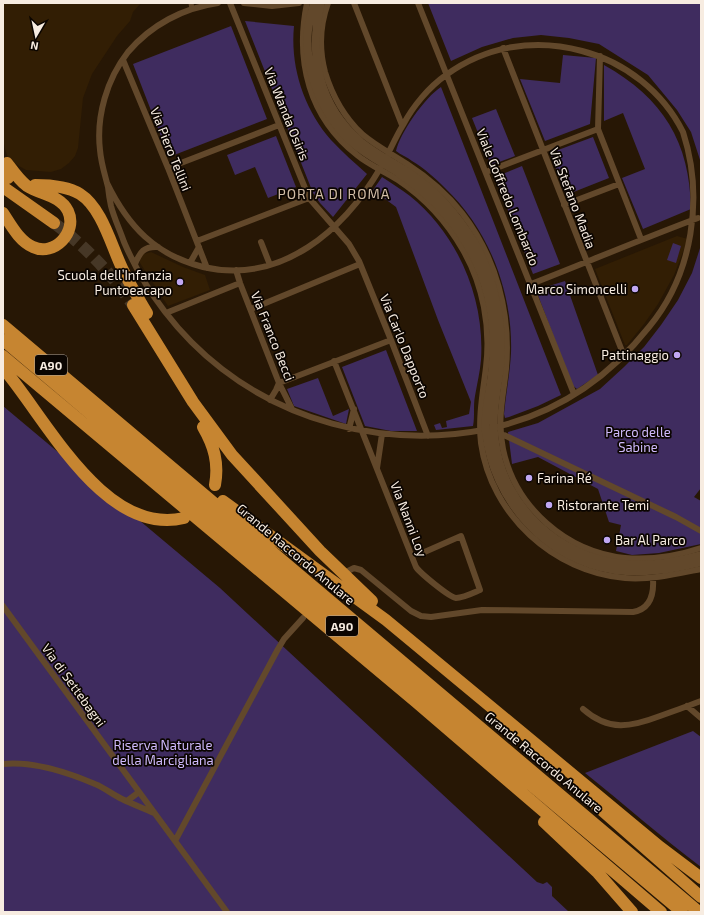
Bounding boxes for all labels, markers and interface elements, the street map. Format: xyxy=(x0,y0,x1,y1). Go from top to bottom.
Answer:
north arrow xyxy=(16,16,56,56)
text: N xyxy=(29,39,39,53)
street label: Via Wanda Osiris xyxy=(261,65,313,163)
street label: Via Piero Tellini xyxy=(147,105,195,193)
street label: Viale Goffredo Lombardo xyxy=(473,126,543,268)
street label: Via Stefano Madia xyxy=(546,145,600,251)
district label: PORTA DI ROMA xyxy=(278,185,391,202)
place label: Scuola dell’Infanzia Puntoeacapo xyxy=(57,267,172,298)
marker: Scuola dell’Infanzia Puntoeacapo xyxy=(175,277,185,287)
place label: Marco Simoncelli xyxy=(526,281,627,297)
marker: Marco Simoncelli xyxy=(630,284,640,294)
street label: Via Franco Becci xyxy=(248,289,298,383)
street label: Via Carlo Dapporto xyxy=(377,292,433,400)
place label: Pattinaggio xyxy=(601,347,669,363)
marker: Pattinaggio xyxy=(672,350,682,360)
road number: A90 xyxy=(35,355,67,375)
park label: Parco delle Sabine xyxy=(605,424,671,455)
place label: Farina Ré xyxy=(537,470,592,486)
marker: Farina Ré xyxy=(524,473,534,483)
street label: Via Nanni Loy xyxy=(387,479,431,559)
place label: Ristorante Temi xyxy=(557,497,649,513)
street label: Grande Raccordo Anulare xyxy=(234,500,358,608)
marker: Ristorante Temi xyxy=(544,500,554,510)
place label: Bar Al Parco xyxy=(615,532,686,548)
marker: Bar Al Parco xyxy=(602,535,612,545)
road number: A90 xyxy=(326,616,358,636)
street label: Via di Settebagni xyxy=(39,640,109,730)
street label: Grande Raccordo Anulare xyxy=(482,708,606,816)
park label: Riserva Naturale della Marcigliana xyxy=(112,737,214,768)

